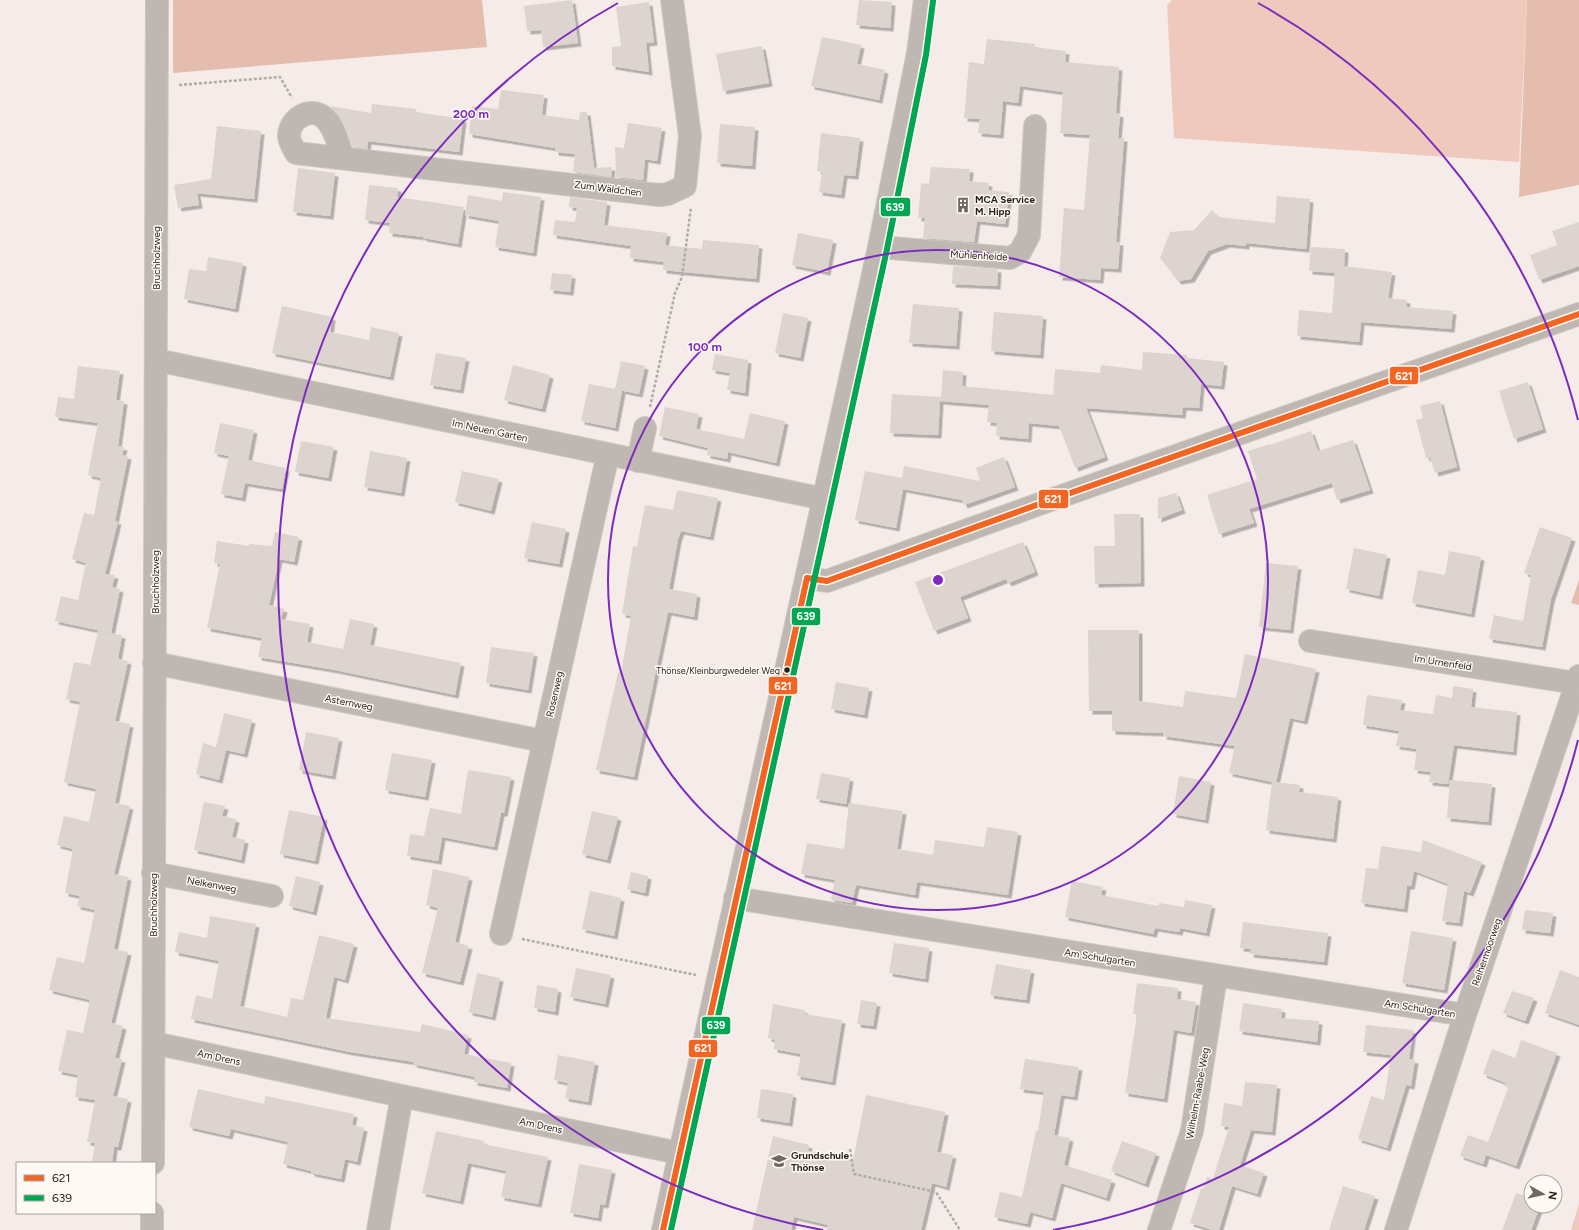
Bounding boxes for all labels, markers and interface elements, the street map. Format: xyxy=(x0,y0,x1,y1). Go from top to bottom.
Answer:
text: 200 m xyxy=(453,107,489,121)
street label: Zum Wäldchen xyxy=(574,178,643,199)
place label: MCA Service M. Hipp xyxy=(975,193,1035,218)
building icon: MCA Service M. Hipp xyxy=(954,196,972,214)
line badge: 639 xyxy=(880,197,911,217)
text: 639 xyxy=(886,201,904,214)
street label: Bruchholzweg xyxy=(150,226,163,290)
street label: Mühlenheide xyxy=(950,248,1009,264)
text: 100 m xyxy=(688,340,722,354)
line badge: 621 xyxy=(1389,366,1419,385)
text: 621 xyxy=(1395,370,1413,383)
street label: Im Neuen Garten xyxy=(451,416,529,445)
line badge: 621 xyxy=(1038,489,1069,509)
text: 621 xyxy=(1044,493,1062,506)
street label: Bruchholzweg xyxy=(149,550,162,614)
centre of rings xyxy=(931,573,945,587)
line badge: 639 xyxy=(791,607,821,626)
text: 639 xyxy=(797,610,815,623)
street label: Im Urnenfeld xyxy=(1413,652,1473,673)
place label: Thönse/Kleinburgwedeler Weg xyxy=(656,665,780,676)
marker: Thönse/Kleinburgwedeler Weg xyxy=(782,665,792,675)
street label: Rosenweg xyxy=(543,670,566,718)
line badge: 621 xyxy=(768,676,798,695)
text: 621 xyxy=(774,680,792,693)
street label: Asternweg xyxy=(324,691,374,714)
street label: Bruchholzweg xyxy=(147,873,160,937)
street label: Nelkenweg xyxy=(186,873,238,896)
street label: Reihermoorweg xyxy=(1469,916,1504,988)
street label: Am Schulgarten xyxy=(1063,945,1137,970)
street label: Am Schulgarten xyxy=(1383,996,1457,1021)
line badge: 639 xyxy=(701,1016,731,1035)
text: 639 xyxy=(707,1019,725,1032)
line badge: 621 xyxy=(688,1039,718,1058)
text: 621 xyxy=(694,1042,712,1055)
street label: Wilhelm-Raabe-Weg xyxy=(1183,1046,1212,1140)
street label: Am Drens xyxy=(196,1047,242,1068)
street label: Am Drens xyxy=(518,1115,564,1136)
place label: Grundschule Thönse xyxy=(791,1149,849,1174)
school or university icon: Grundschule Thönse xyxy=(770,1152,788,1170)
legend xyxy=(16,1162,156,1214)
text: 621 xyxy=(52,1171,70,1185)
north arrow xyxy=(1523,1174,1563,1214)
text: N xyxy=(1545,1190,1559,1200)
text: 639 xyxy=(52,1191,72,1205)

